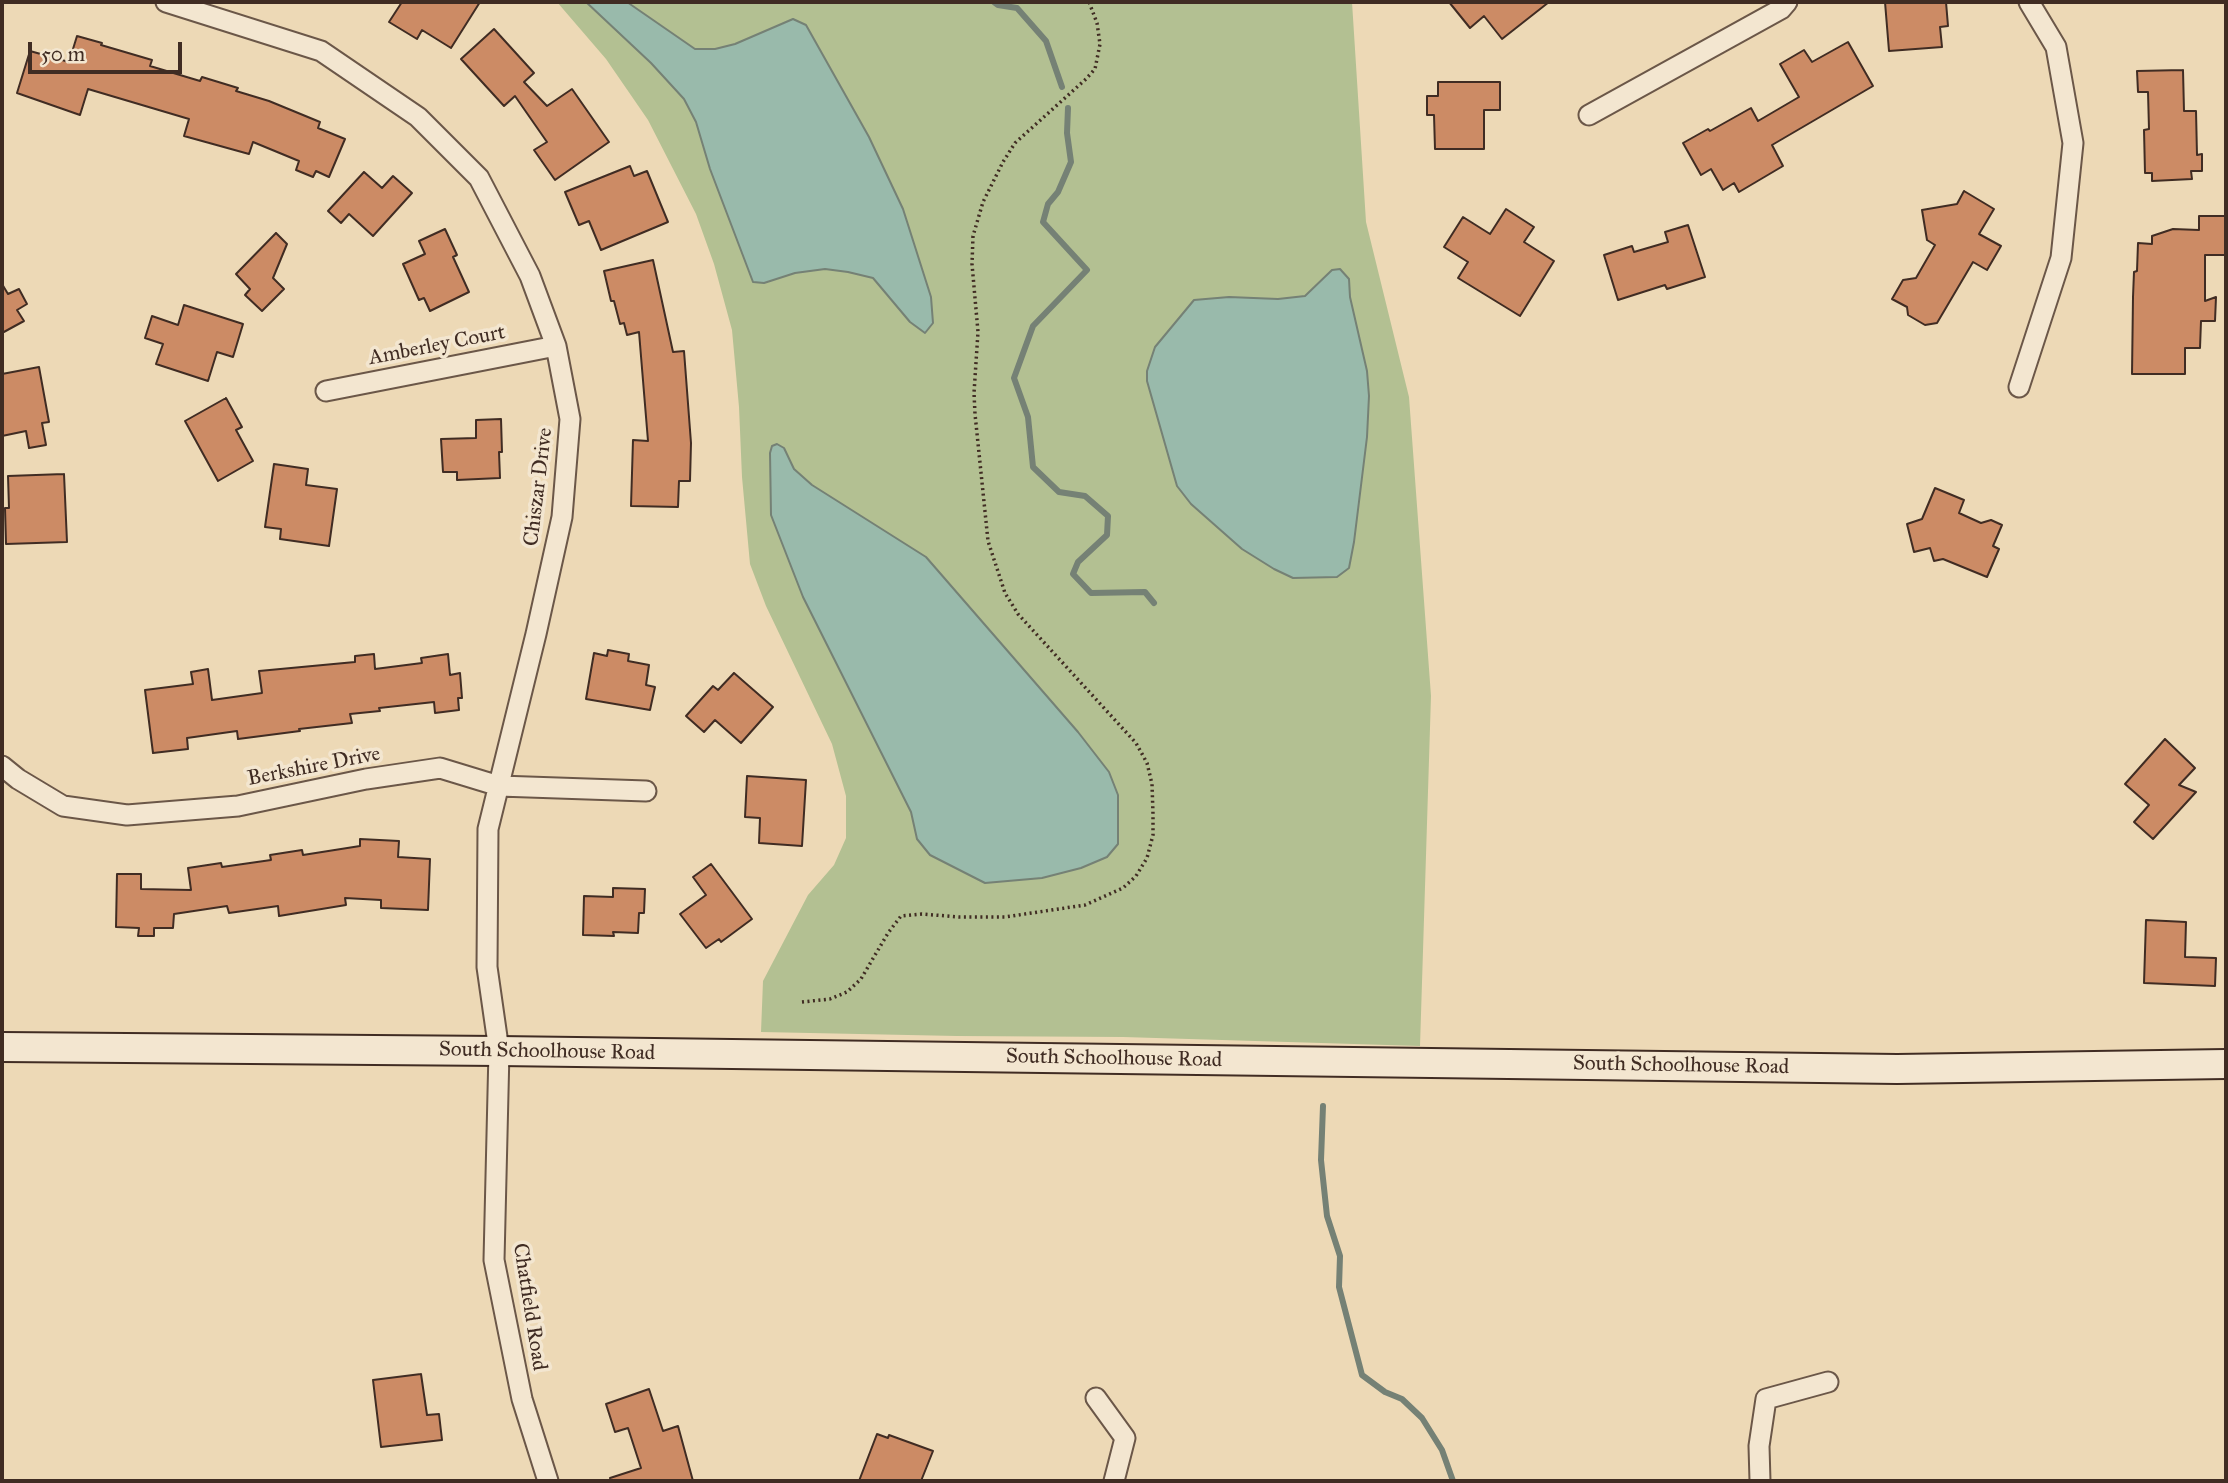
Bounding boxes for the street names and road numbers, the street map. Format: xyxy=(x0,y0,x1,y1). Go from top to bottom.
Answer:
street label: Amberley Court xyxy=(367,320,507,372)
street label: Chiszar Drive xyxy=(519,426,559,548)
street label: Berkshire Drive xyxy=(245,742,383,792)
street label: South Schoolhouse Road xyxy=(439,1038,655,1066)
street label: South Schoolhouse Road xyxy=(1006,1045,1222,1073)
street label: South Schoolhouse Road xyxy=(1573,1052,1789,1080)
street label: Chatfield Road xyxy=(506,1242,552,1372)

